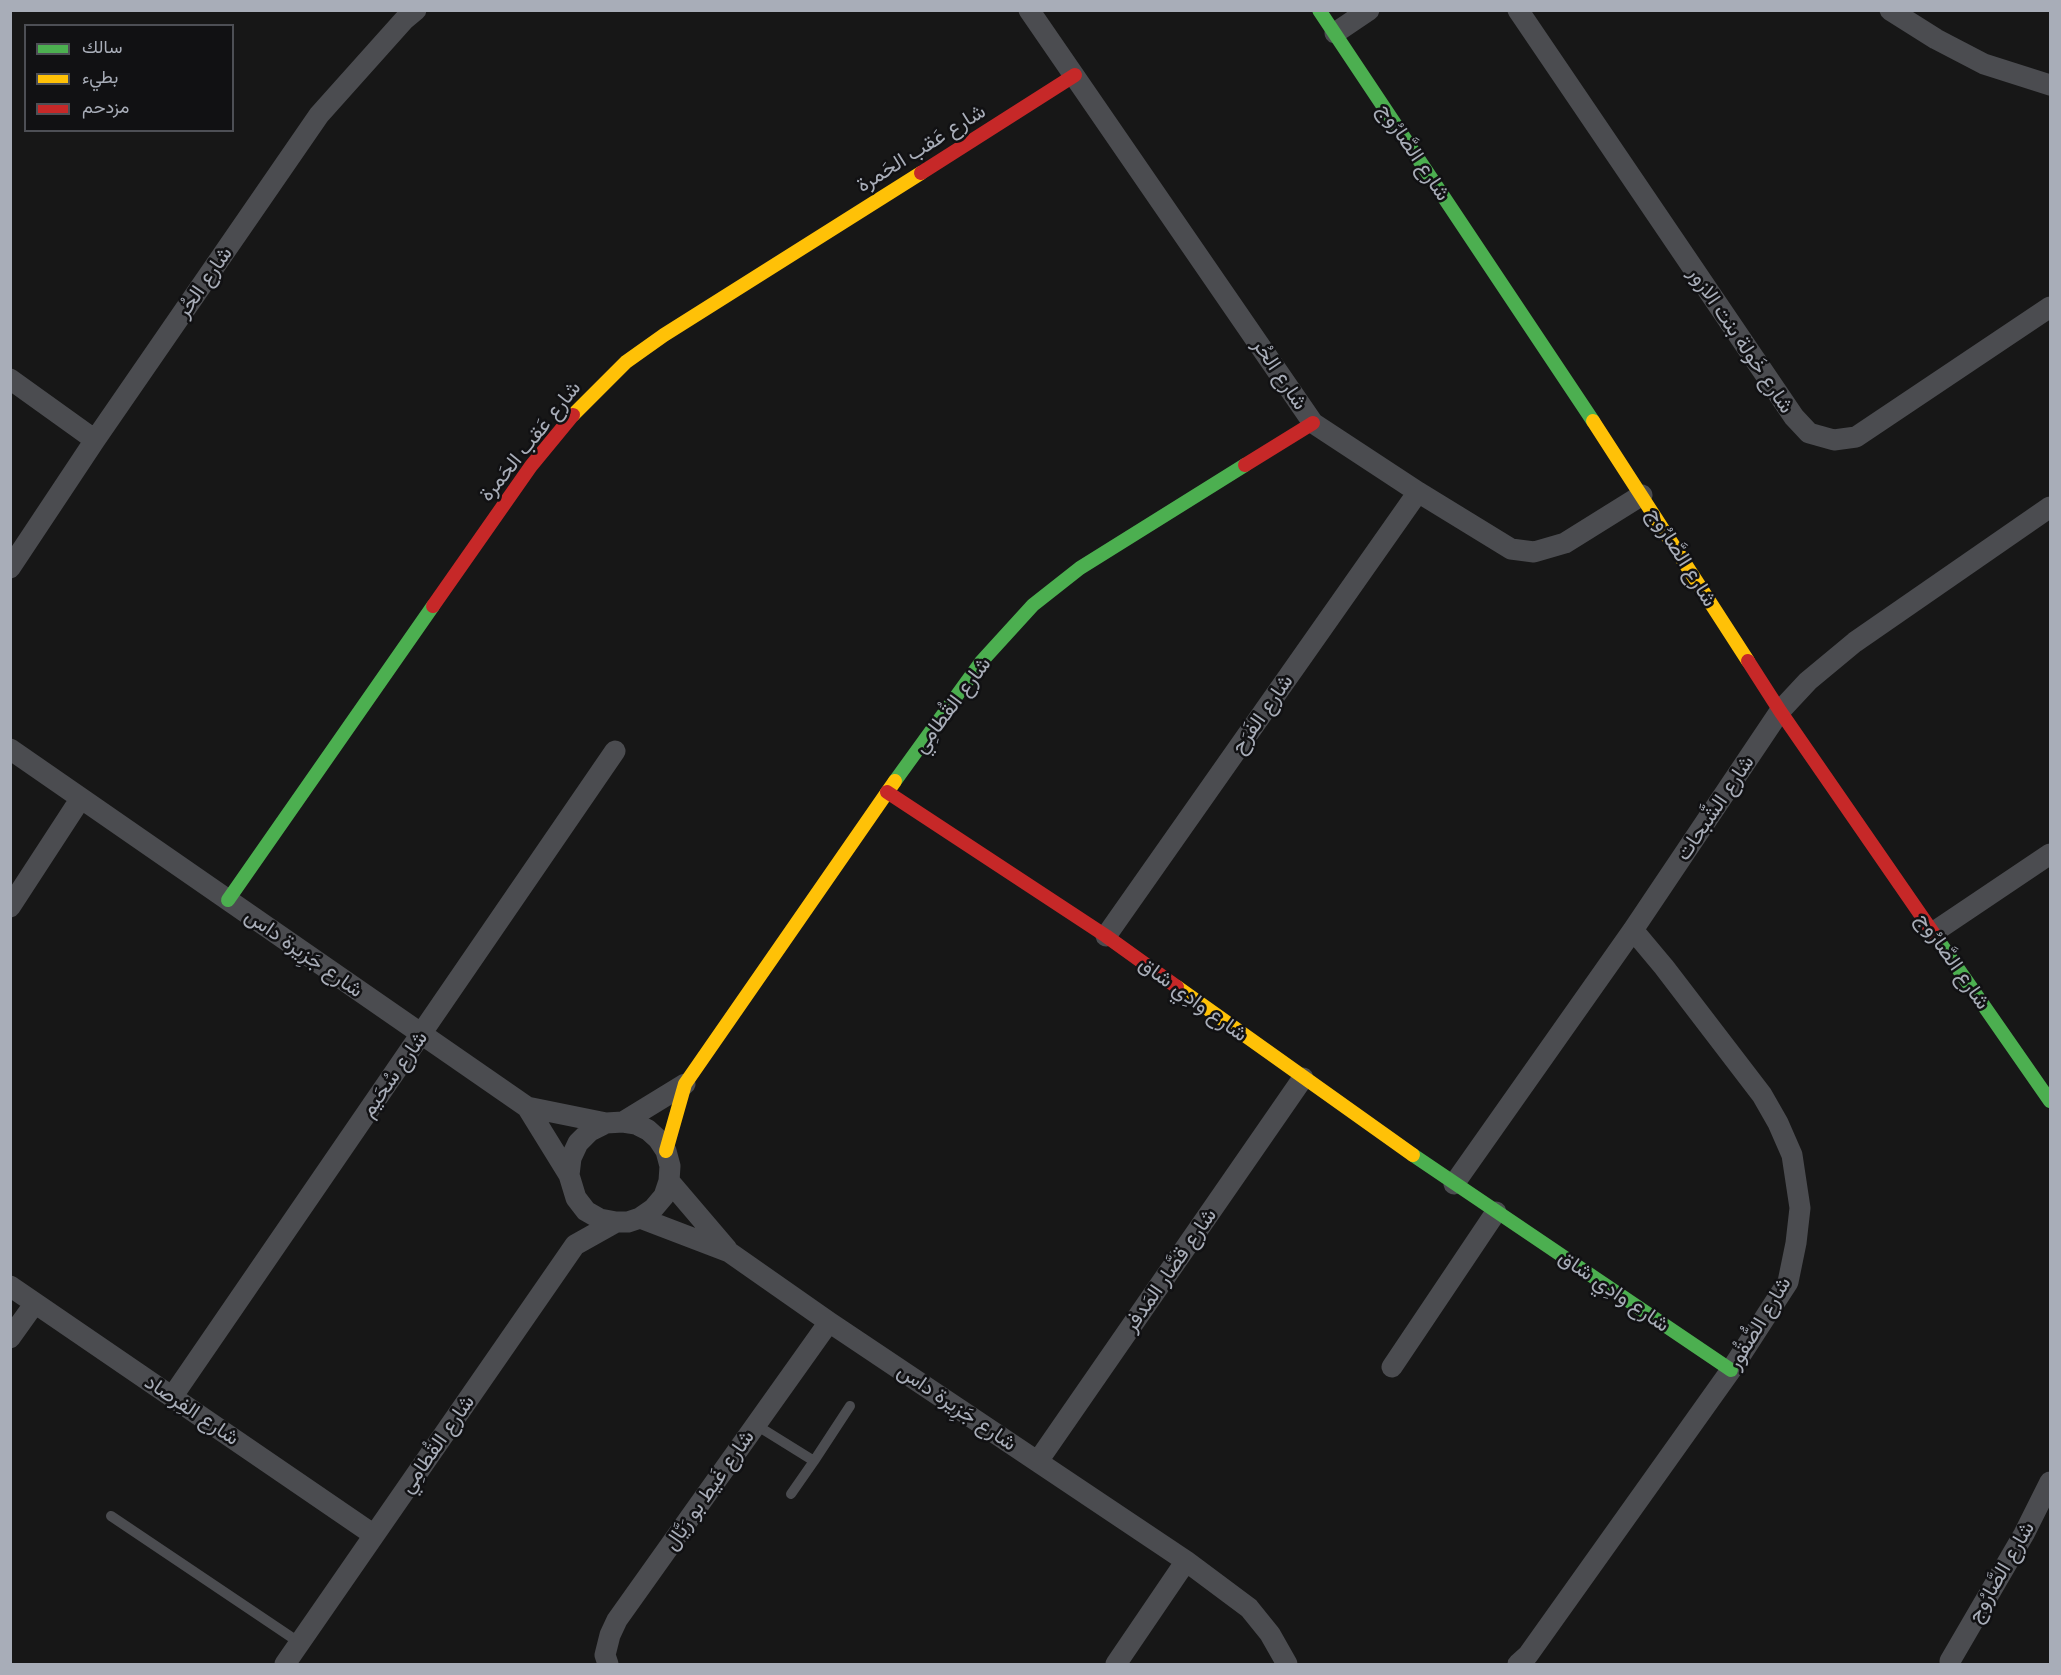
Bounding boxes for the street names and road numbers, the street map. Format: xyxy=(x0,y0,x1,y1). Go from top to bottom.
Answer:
street label: شارع عَقب الحَمرة xyxy=(852,98,990,198)
street label: شارع الصَّارُوج xyxy=(1372,98,1456,206)
street label: شارع الحُر xyxy=(170,242,238,322)
street label: شارع خَولة بنت الازور xyxy=(1683,262,1799,418)
street label: شارع الحُر xyxy=(1247,333,1313,415)
street label: شارع عَقب الحَمرة xyxy=(474,376,586,506)
street label: شارع الصَّارُوج xyxy=(1642,503,1722,611)
street label: شارع القُطامِي xyxy=(908,652,996,758)
street label: شارع الفَرَح xyxy=(1226,669,1298,759)
street label: شارع الشَّبحات xyxy=(1671,751,1759,865)
street label: شارع جَزِيرة داس xyxy=(240,903,368,1003)
street label: شارع الصَّارُوج xyxy=(1910,908,1996,1014)
street label: شارع وادِي شاق xyxy=(1134,951,1252,1047)
street label: شارع سُحَيم xyxy=(355,1026,433,1122)
street label: شارع قصَّار المَدفر xyxy=(1118,1203,1222,1337)
street label: شارع وادِي شاق xyxy=(1554,1245,1674,1337)
street label: شارع الصُّقُور xyxy=(1722,1272,1796,1374)
street label: شارع جَزِيرة داس xyxy=(893,1358,1021,1456)
street label: شارع الفِرصاد xyxy=(140,1369,244,1451)
street label: شارع القُطامِي xyxy=(394,1390,480,1498)
street label: شارع غَيط بو رَيَّال xyxy=(658,1425,760,1555)
street label: شارع الصَّارُوج xyxy=(1962,1517,2040,1627)

